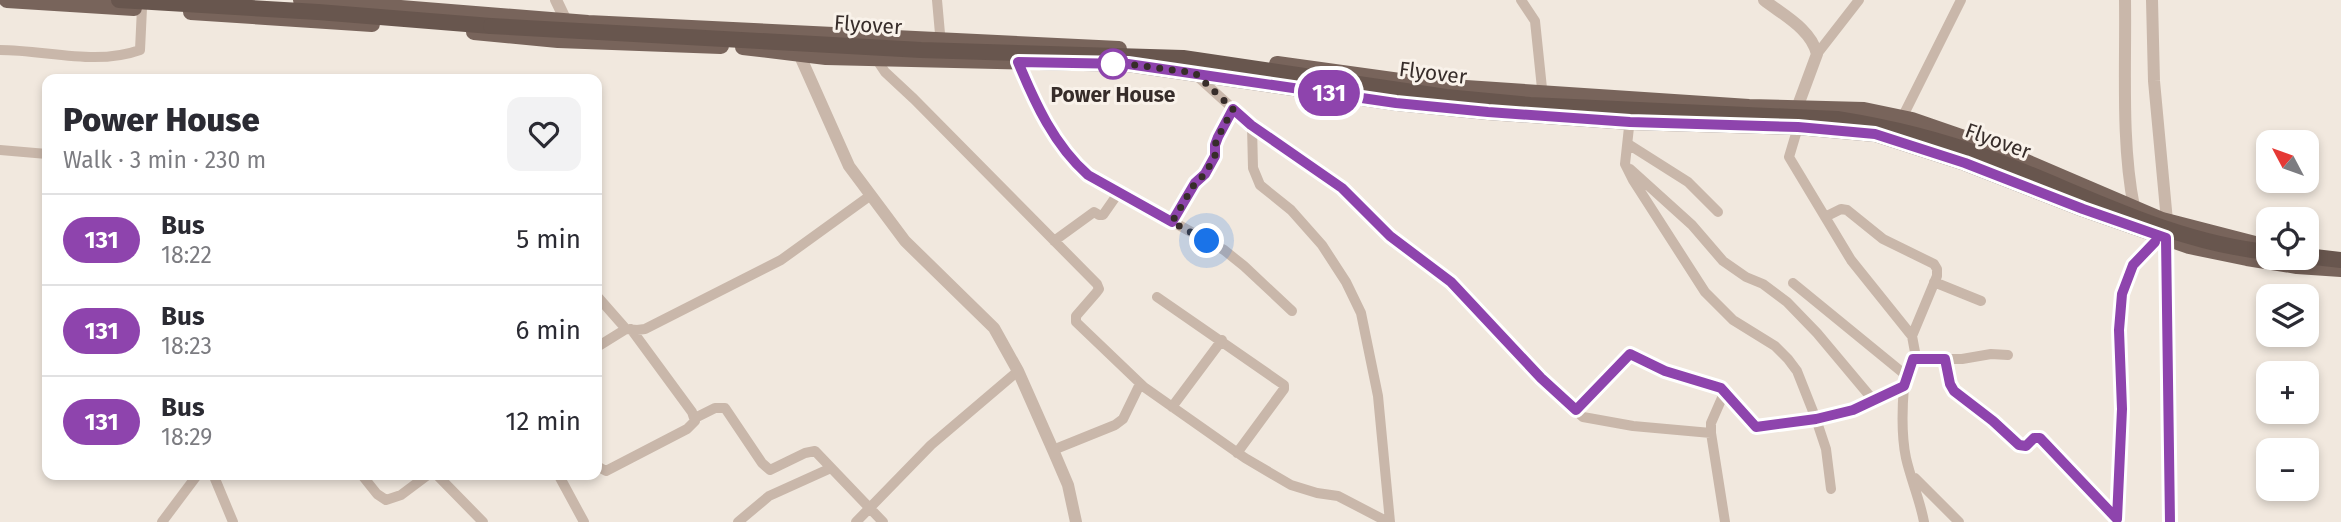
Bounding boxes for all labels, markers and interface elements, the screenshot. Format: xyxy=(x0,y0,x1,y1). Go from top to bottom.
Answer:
street label: Flyover xyxy=(833,10,903,40)
marker: Power House xyxy=(1098,49,1128,79)
street label: Flyover xyxy=(1398,56,1468,90)
line badge: 131 xyxy=(1289,70,1369,116)
text: 131 xyxy=(1312,79,1346,107)
place label: Power House xyxy=(1051,82,1176,108)
button: heart xyxy=(507,97,581,171)
text: Power House xyxy=(63,100,260,140)
street label: Flyover xyxy=(1961,117,2035,165)
north arrow xyxy=(2256,130,2319,192)
map controls xyxy=(2256,130,2319,501)
text: Walk · 3 min · 230 m xyxy=(63,146,266,174)
button: locate xyxy=(2256,207,2319,270)
text: Bus xyxy=(161,210,204,241)
your location xyxy=(1189,223,1224,258)
text: 5 min xyxy=(516,224,581,255)
text: 131 xyxy=(84,226,119,254)
text: 18:22 xyxy=(161,241,212,269)
button: layers xyxy=(2256,284,2319,347)
text: Bus xyxy=(161,301,204,332)
text: 6 min xyxy=(515,315,581,346)
text: 131 xyxy=(84,317,119,345)
text: 18:23 xyxy=(161,332,212,360)
button: + xyxy=(2256,361,2319,424)
text: Bus xyxy=(161,392,204,423)
text: 12 min xyxy=(505,406,581,437)
text: 131 xyxy=(84,408,119,436)
text: 18:29 xyxy=(161,423,212,451)
button: − xyxy=(2256,438,2319,501)

